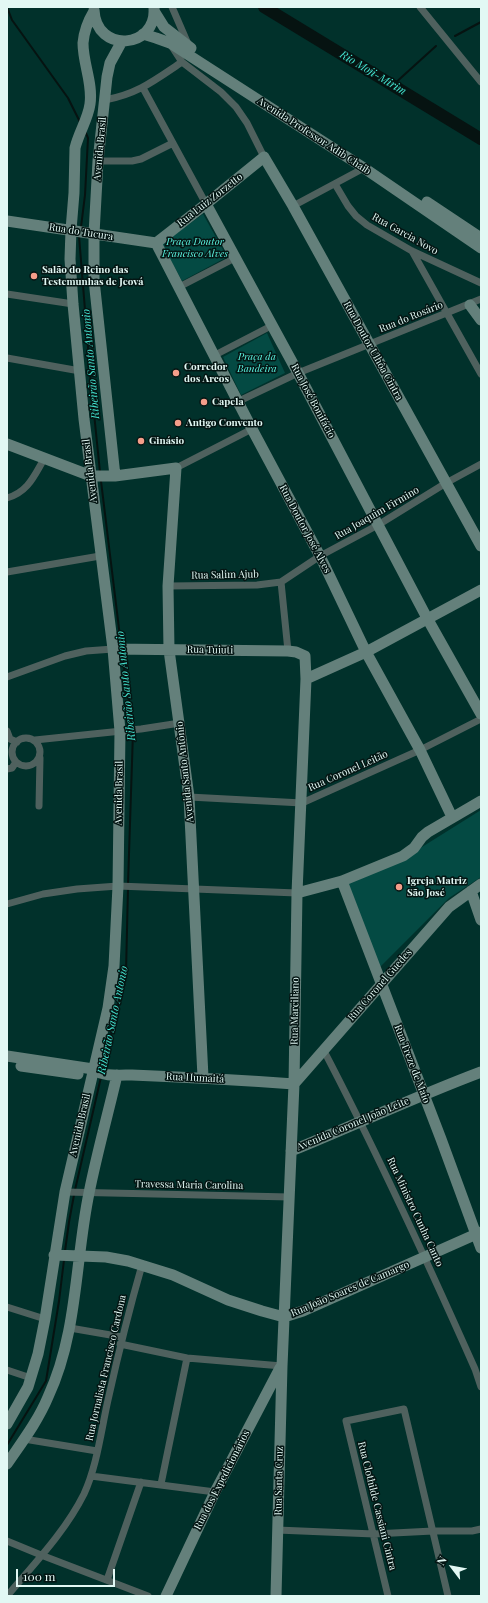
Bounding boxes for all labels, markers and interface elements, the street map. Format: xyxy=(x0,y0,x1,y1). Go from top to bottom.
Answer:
water label: Rio Moji-Mirim xyxy=(337,48,409,98)
street label: Avenida Professor Adib Chaib xyxy=(255,95,373,177)
street label: Avenida Brasil xyxy=(91,116,109,182)
street label: Rua Luiz Zorzetto xyxy=(175,171,245,229)
street label: Rua Garcia Novo xyxy=(370,211,440,257)
street label: Rua do Tucura xyxy=(48,221,114,243)
park label: Praça Doutor Francisco Alves xyxy=(162,236,228,260)
place label: Salão do Reino das Testemunhas de Jeová xyxy=(42,264,143,288)
marker: Salão do Reino das Testemunhas de Jeová xyxy=(29,271,39,281)
street label: Rua Doutor Ulhôa Cintra xyxy=(341,299,405,403)
street label: Rua do Rosário xyxy=(377,299,445,335)
water label: Ribeirão Santo Antonio xyxy=(80,308,102,420)
park label: Praça da Bandeira xyxy=(237,351,277,374)
place label: Corredor dos Arcos xyxy=(184,361,229,384)
street label: Rua José Bonifácio xyxy=(288,362,338,440)
marker: Corredor dos Arcos xyxy=(171,368,181,378)
place label: Capela xyxy=(212,396,244,408)
marker: Capela xyxy=(199,397,209,407)
place label: Antigo Convento xyxy=(186,417,263,429)
marker: Antigo Convento xyxy=(173,418,183,428)
place label: Ginásio xyxy=(149,435,184,447)
marker: Ginásio xyxy=(136,436,146,446)
street label: Avenida Brasil xyxy=(80,438,100,504)
street label: Rua Doutor José Alves xyxy=(277,483,333,575)
street label: Rua Joaquim Firmino xyxy=(333,484,421,542)
street label: Rua Salim Ajub xyxy=(191,568,259,582)
water label: Ribeirão Santo Antonio xyxy=(114,630,138,742)
street label: Rua Tuiuti xyxy=(187,644,233,656)
street label: Avenida Santo Antônio xyxy=(174,721,196,823)
street label: Rua Coronel Leitão xyxy=(306,748,390,794)
street label: Avenida Brasil xyxy=(112,761,126,825)
place label: Igreja Matriz São José xyxy=(407,875,467,898)
marker: Igreja Matriz São José xyxy=(394,882,404,892)
street label: Rua Coronel Guedes xyxy=(345,947,415,1023)
water label: Ribeirão Santo Antonio xyxy=(95,965,131,1075)
street label: Rua Marciliano xyxy=(288,977,302,1045)
street label: Rua Treze de Maio xyxy=(392,1023,432,1105)
street label: Rua Humaitá xyxy=(166,1070,224,1086)
street label: Avenida Brasil xyxy=(67,1092,93,1158)
street label: Avenida Coronel João Leite xyxy=(295,1095,411,1153)
street label: Rua Ministro Cunha Canto xyxy=(384,1155,446,1269)
street label: Travessa Maria Carolina xyxy=(135,1178,243,1192)
street label: Rua João Soares de Camargo xyxy=(289,1259,411,1319)
street label: Rua Jornalista Francisco Cardona xyxy=(83,1294,129,1442)
street label: Rua dos Expedicionários xyxy=(192,1428,252,1532)
street label: Rua Clothilde Cassiani Cintra xyxy=(355,1440,399,1572)
street label: Rua Santa Cruz xyxy=(272,1446,286,1516)
north arrow xyxy=(432,1547,472,1587)
text: N xyxy=(433,1553,450,1568)
scale bar xyxy=(18,1561,117,1587)
text: 100 m xyxy=(23,1568,55,1584)

